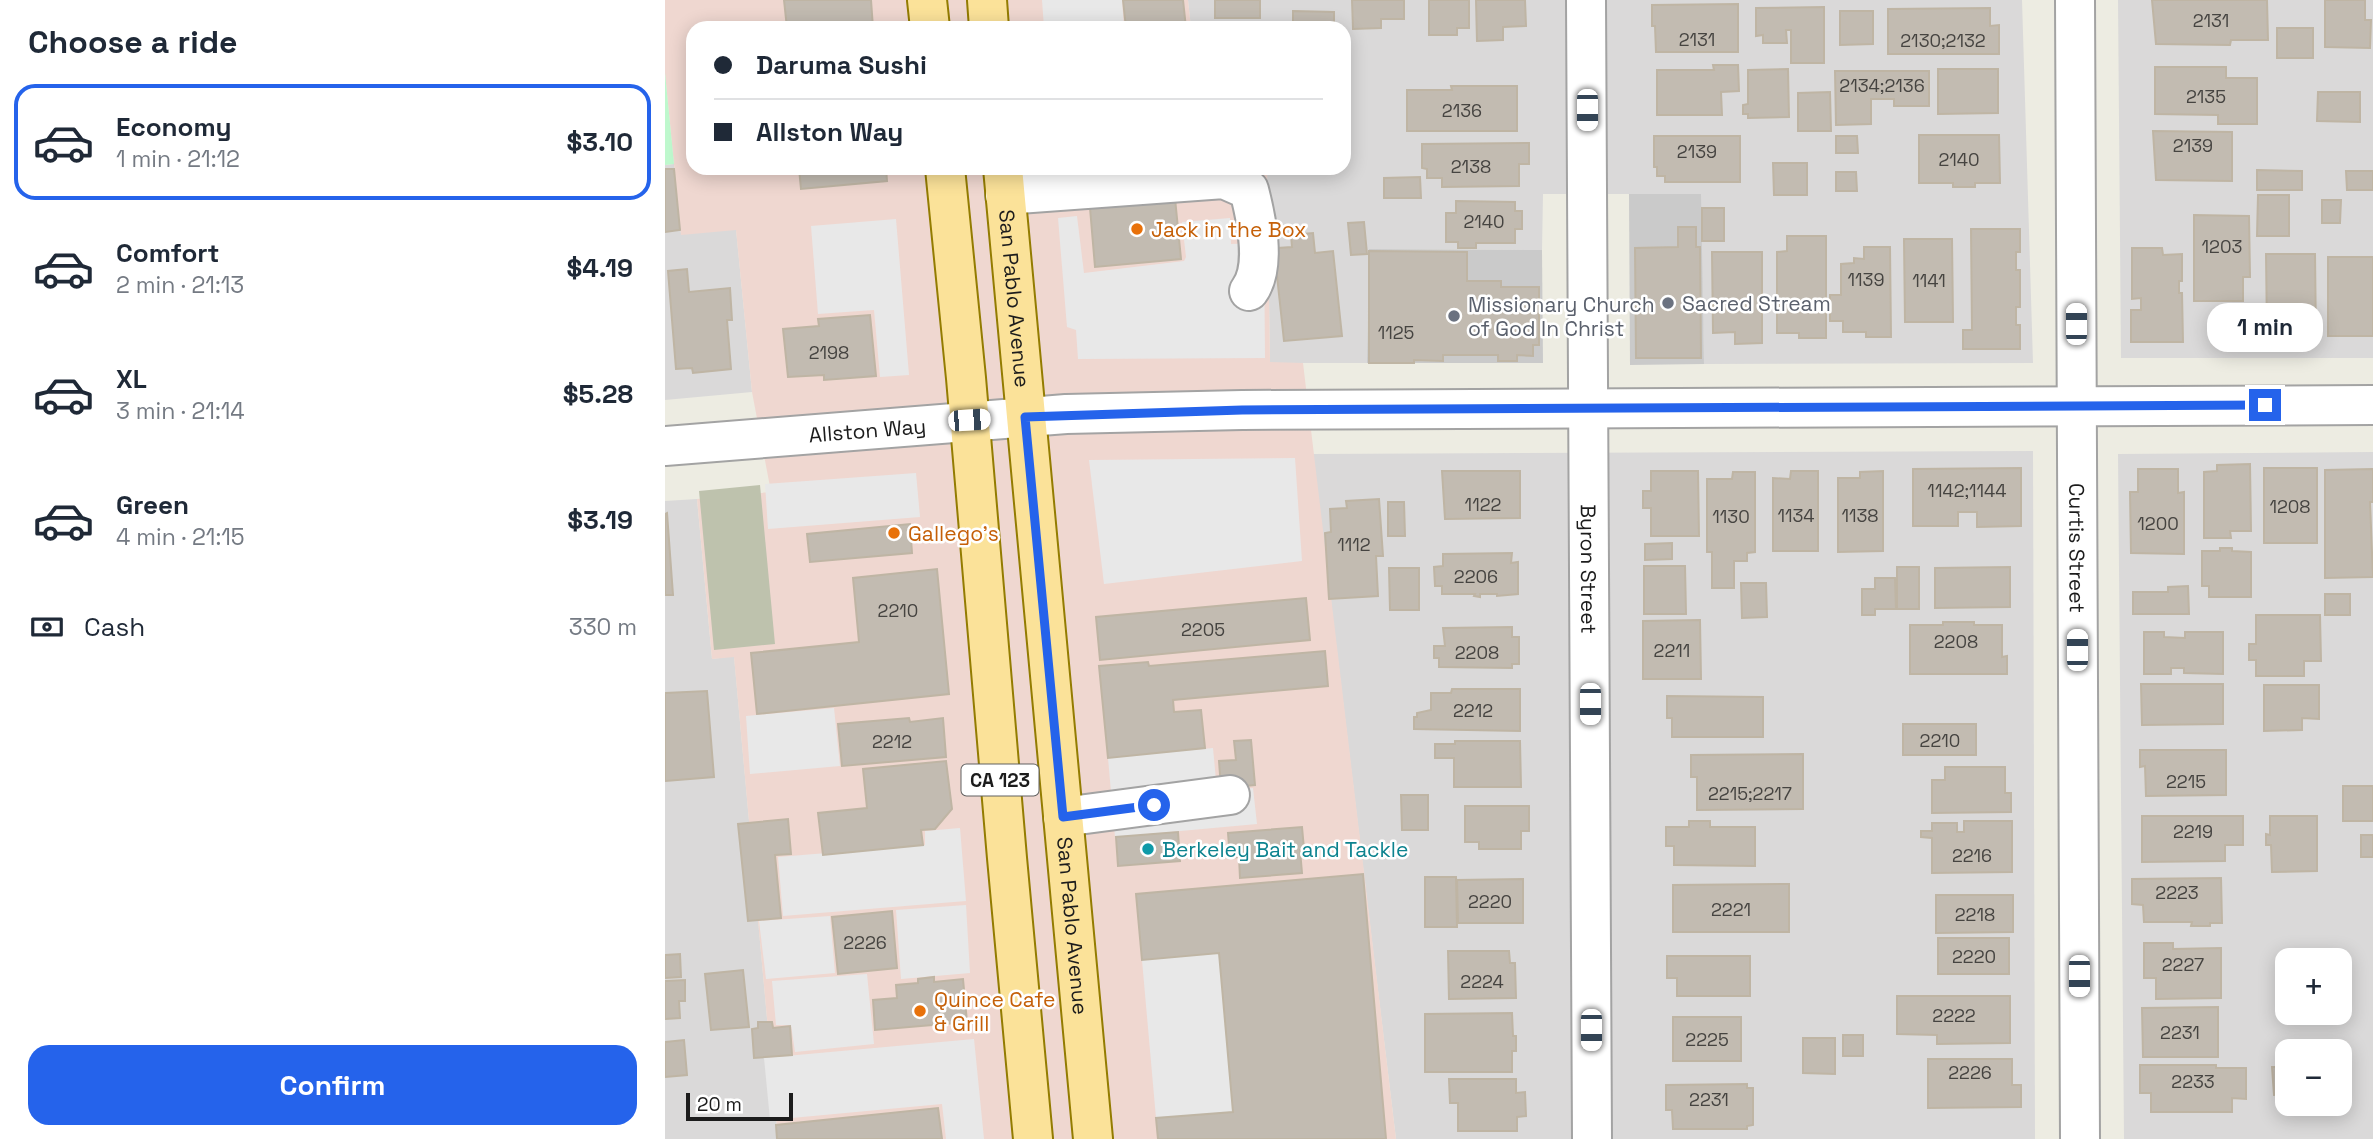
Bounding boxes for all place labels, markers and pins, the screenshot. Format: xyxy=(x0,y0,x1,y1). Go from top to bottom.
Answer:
place label: Jack in the Box xyxy=(1151,216,1306,243)
marker: Jack in the Box xyxy=(1129,221,1145,237)
place label: Sacred Stream xyxy=(1682,290,1831,317)
place label: Missionary Church of God In Christ xyxy=(1468,291,1655,342)
marker: Sacred Stream xyxy=(1660,295,1676,311)
marker: Missionary Church of God In Christ xyxy=(1446,308,1462,324)
place label: Gallego's xyxy=(908,520,999,547)
marker: Gallego's xyxy=(886,525,902,541)
place label: Berkeley Bait and Tackle xyxy=(1162,836,1408,863)
marker: Berkeley Bait and Tackle xyxy=(1140,841,1156,857)
place label: Quince Cafe & Grill xyxy=(934,986,1055,1037)
marker: Quince Cafe & Grill xyxy=(912,1003,928,1019)

